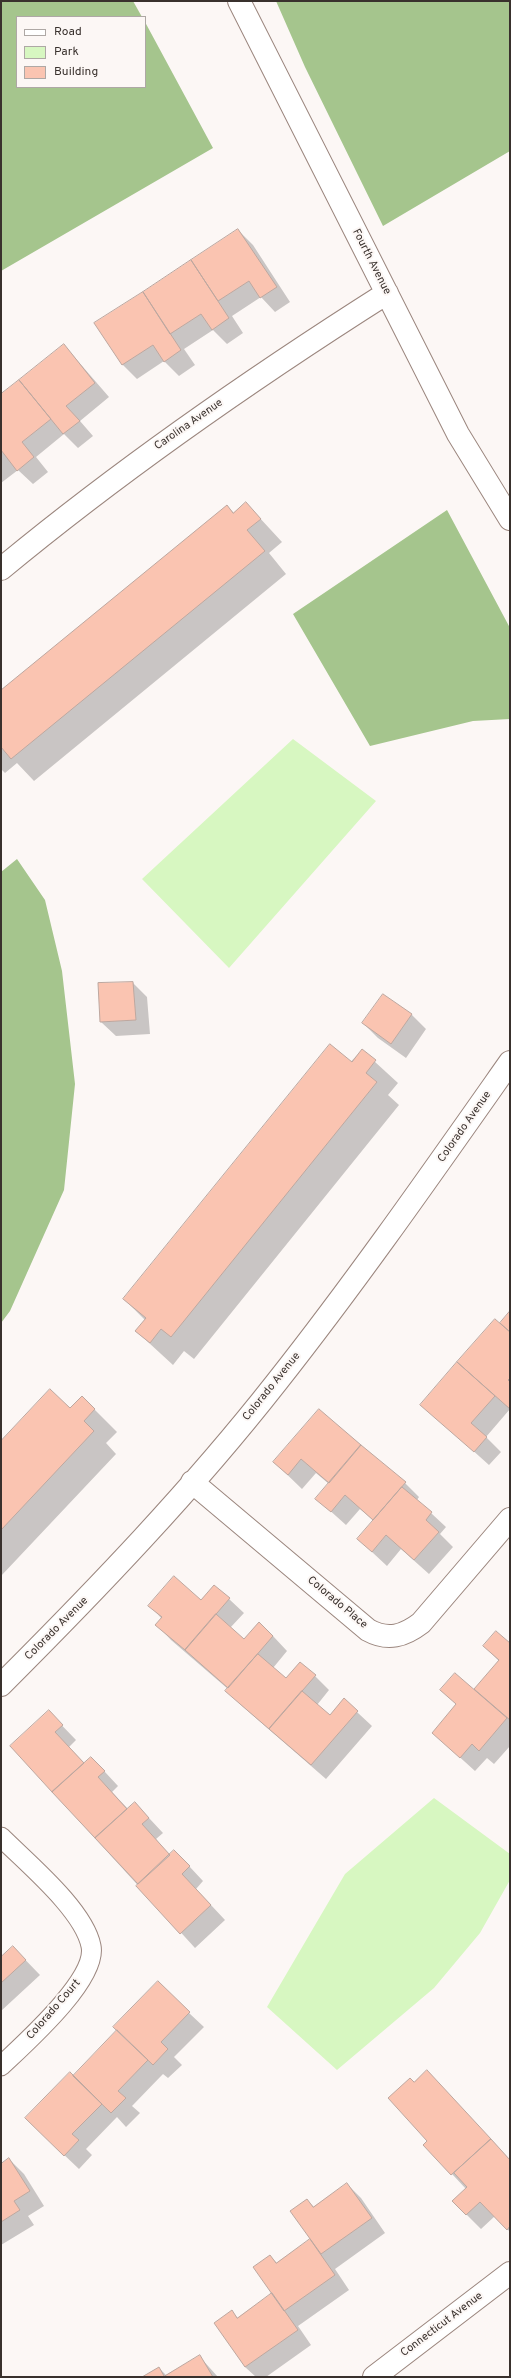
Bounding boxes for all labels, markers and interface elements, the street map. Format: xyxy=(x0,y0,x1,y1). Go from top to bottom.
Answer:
legend xyxy=(16,16,146,88)
text: Road xyxy=(54,24,82,40)
text: Park xyxy=(54,44,79,60)
text: Building xyxy=(54,64,98,80)
street label: Fourth Avenue xyxy=(349,227,393,297)
street label: Carolina Avenue xyxy=(152,397,226,453)
street label: Colorado Avenue xyxy=(436,1089,494,1165)
street label: Colorado Avenue xyxy=(240,1350,304,1424)
street label: Colorado Place xyxy=(304,1574,370,1632)
street label: Colorado Avenue xyxy=(23,1595,91,1663)
street label: Colorado Court xyxy=(24,1977,84,2043)
street label: Connecticut Avenue xyxy=(398,2290,486,2360)

